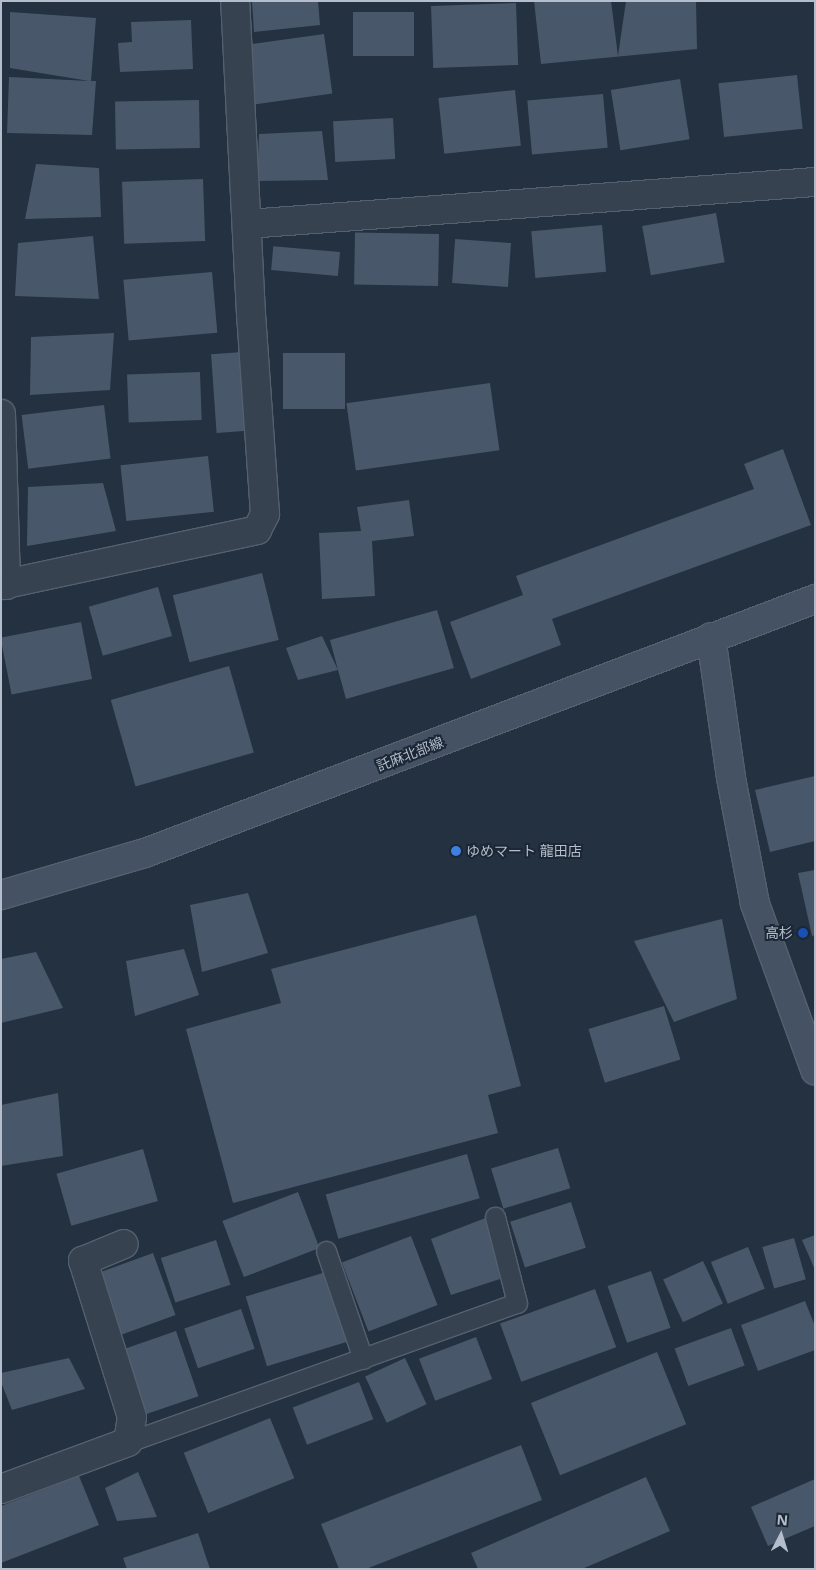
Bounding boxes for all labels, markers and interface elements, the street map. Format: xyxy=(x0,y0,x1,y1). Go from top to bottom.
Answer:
street label: 託麻北部線 xyxy=(374,734,446,774)
place label: ゆめマート 龍田店 xyxy=(466,843,582,859)
marker: ゆめマート 龍田店 xyxy=(450,845,462,857)
place label: 高杉 xyxy=(765,925,793,941)
marker: 高杉 xyxy=(797,927,809,939)
north arrow xyxy=(756,1510,806,1560)
text: N xyxy=(776,1510,789,1530)

